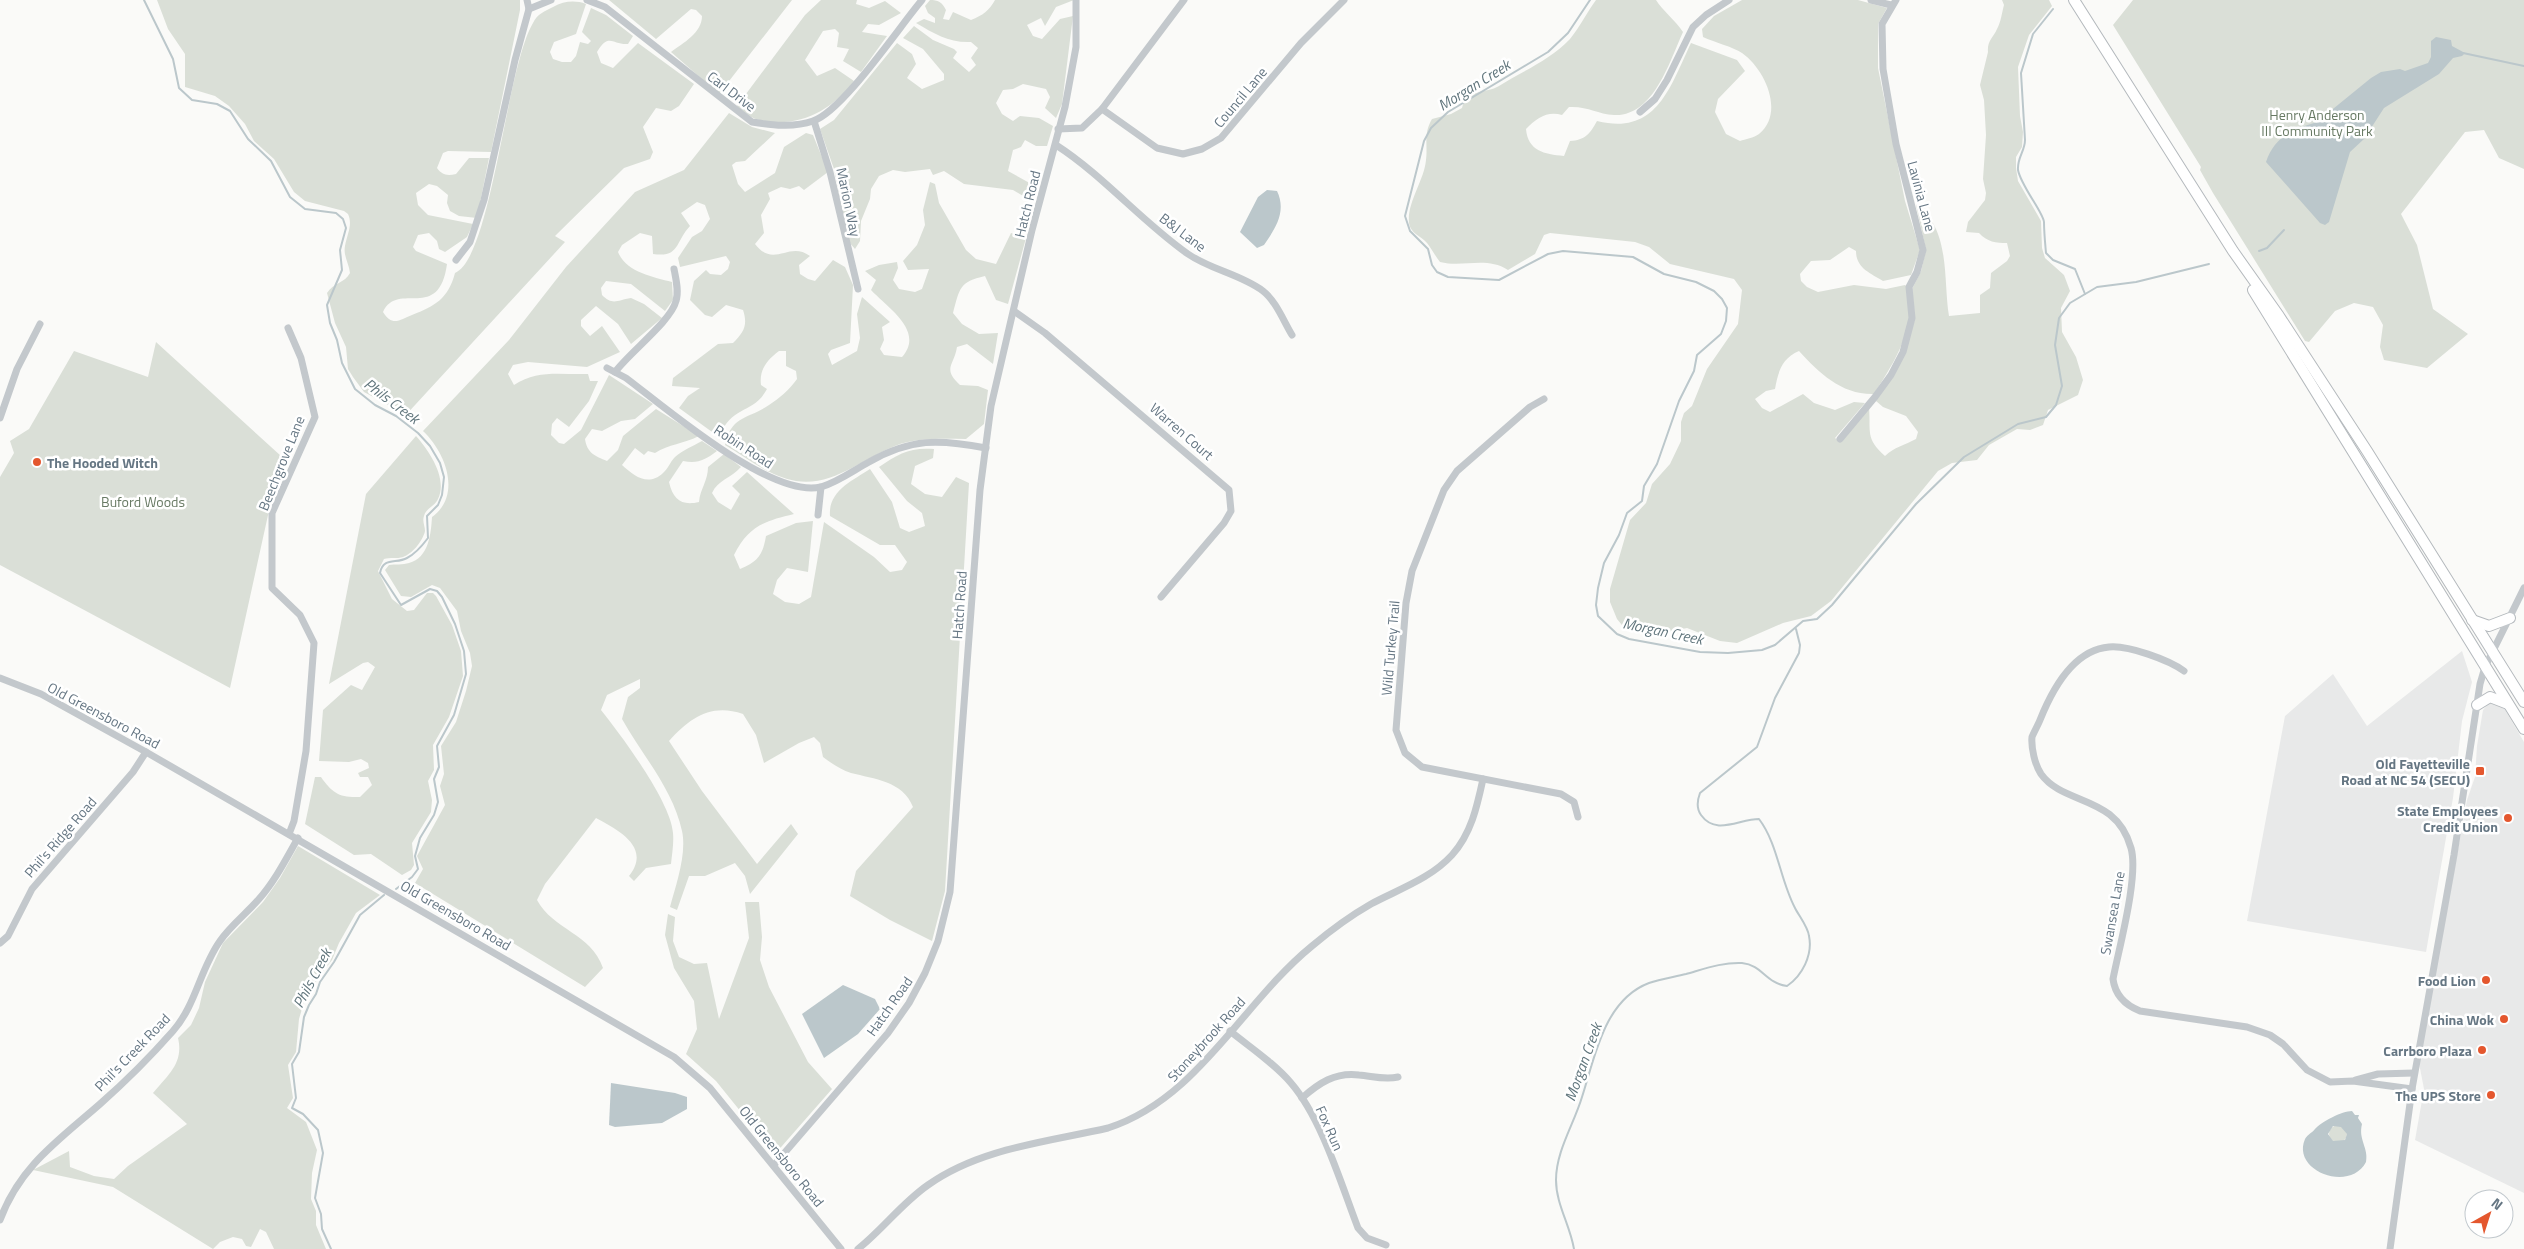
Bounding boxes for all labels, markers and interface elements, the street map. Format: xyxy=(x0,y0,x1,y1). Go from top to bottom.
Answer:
water label: Morgan Creek xyxy=(1433,52,1517,116)
street label: Council Lane xyxy=(1208,62,1272,132)
street label: Carl Drive xyxy=(703,66,761,116)
park label: Henry Anderson III Community Park xyxy=(2261,104,2373,141)
street label: Lavinia Lane xyxy=(1902,158,1942,234)
street label: Marion Way xyxy=(831,165,867,239)
street label: Hatch Road xyxy=(1009,168,1045,240)
street label: B&J Lane xyxy=(1155,207,1211,257)
water label: Phils Creek xyxy=(359,372,426,431)
street label: Warren Court xyxy=(1145,397,1219,465)
street label: Beechgrove Lane xyxy=(252,412,310,514)
street label: Robin Road xyxy=(710,419,778,473)
place label: The Hooded Witch xyxy=(47,452,158,473)
marker: The Hooded Witch xyxy=(31,456,43,468)
park label: Buford Woods xyxy=(101,491,185,512)
street label: Hatch Road xyxy=(946,570,972,640)
street label: Wild Turkey Trail xyxy=(1375,600,1405,696)
water label: Morgan Creek xyxy=(1621,611,1708,651)
street label: Old Greensboro Road xyxy=(44,676,164,754)
place label: Old Fayetteville Road at NC 54 (SECU) xyxy=(2341,753,2470,790)
marker: Old Fayetteville Road at NC 54 (SECU) xyxy=(2474,765,2486,777)
street label: Phil's Ridge Road xyxy=(19,792,101,882)
place label: State Employees Credit Union xyxy=(2397,800,2498,837)
marker: State Employees Credit Union xyxy=(2502,812,2514,824)
street label: Swansea Lane xyxy=(2094,870,2130,956)
street label: Old Greensboro Road xyxy=(397,875,515,955)
water label: Phils Creek xyxy=(287,942,338,1012)
place label: Food Lion xyxy=(2418,970,2476,991)
street label: Hatch Road xyxy=(861,972,917,1040)
marker: Food Lion xyxy=(2480,974,2492,986)
street label: Stoneybrook Road xyxy=(1162,992,1250,1086)
street label: Phil's Creek Road xyxy=(89,1008,175,1096)
place label: China Wok xyxy=(2430,1009,2495,1030)
marker: China Wok xyxy=(2498,1013,2510,1025)
water label: Morgan Creek xyxy=(1558,1018,1609,1104)
place label: Carrboro Plaza xyxy=(2383,1040,2472,1061)
marker: Carrboro Plaza xyxy=(2476,1044,2488,1056)
place label: The UPS Store xyxy=(2395,1085,2481,1106)
marker: The UPS Store xyxy=(2485,1089,2497,1101)
street label: Old Greensboro Road xyxy=(735,1101,829,1211)
street label: Fox Run xyxy=(1311,1102,1349,1154)
north arrow xyxy=(2464,1189,2514,1239)
text: N xyxy=(2487,1192,2508,1215)

